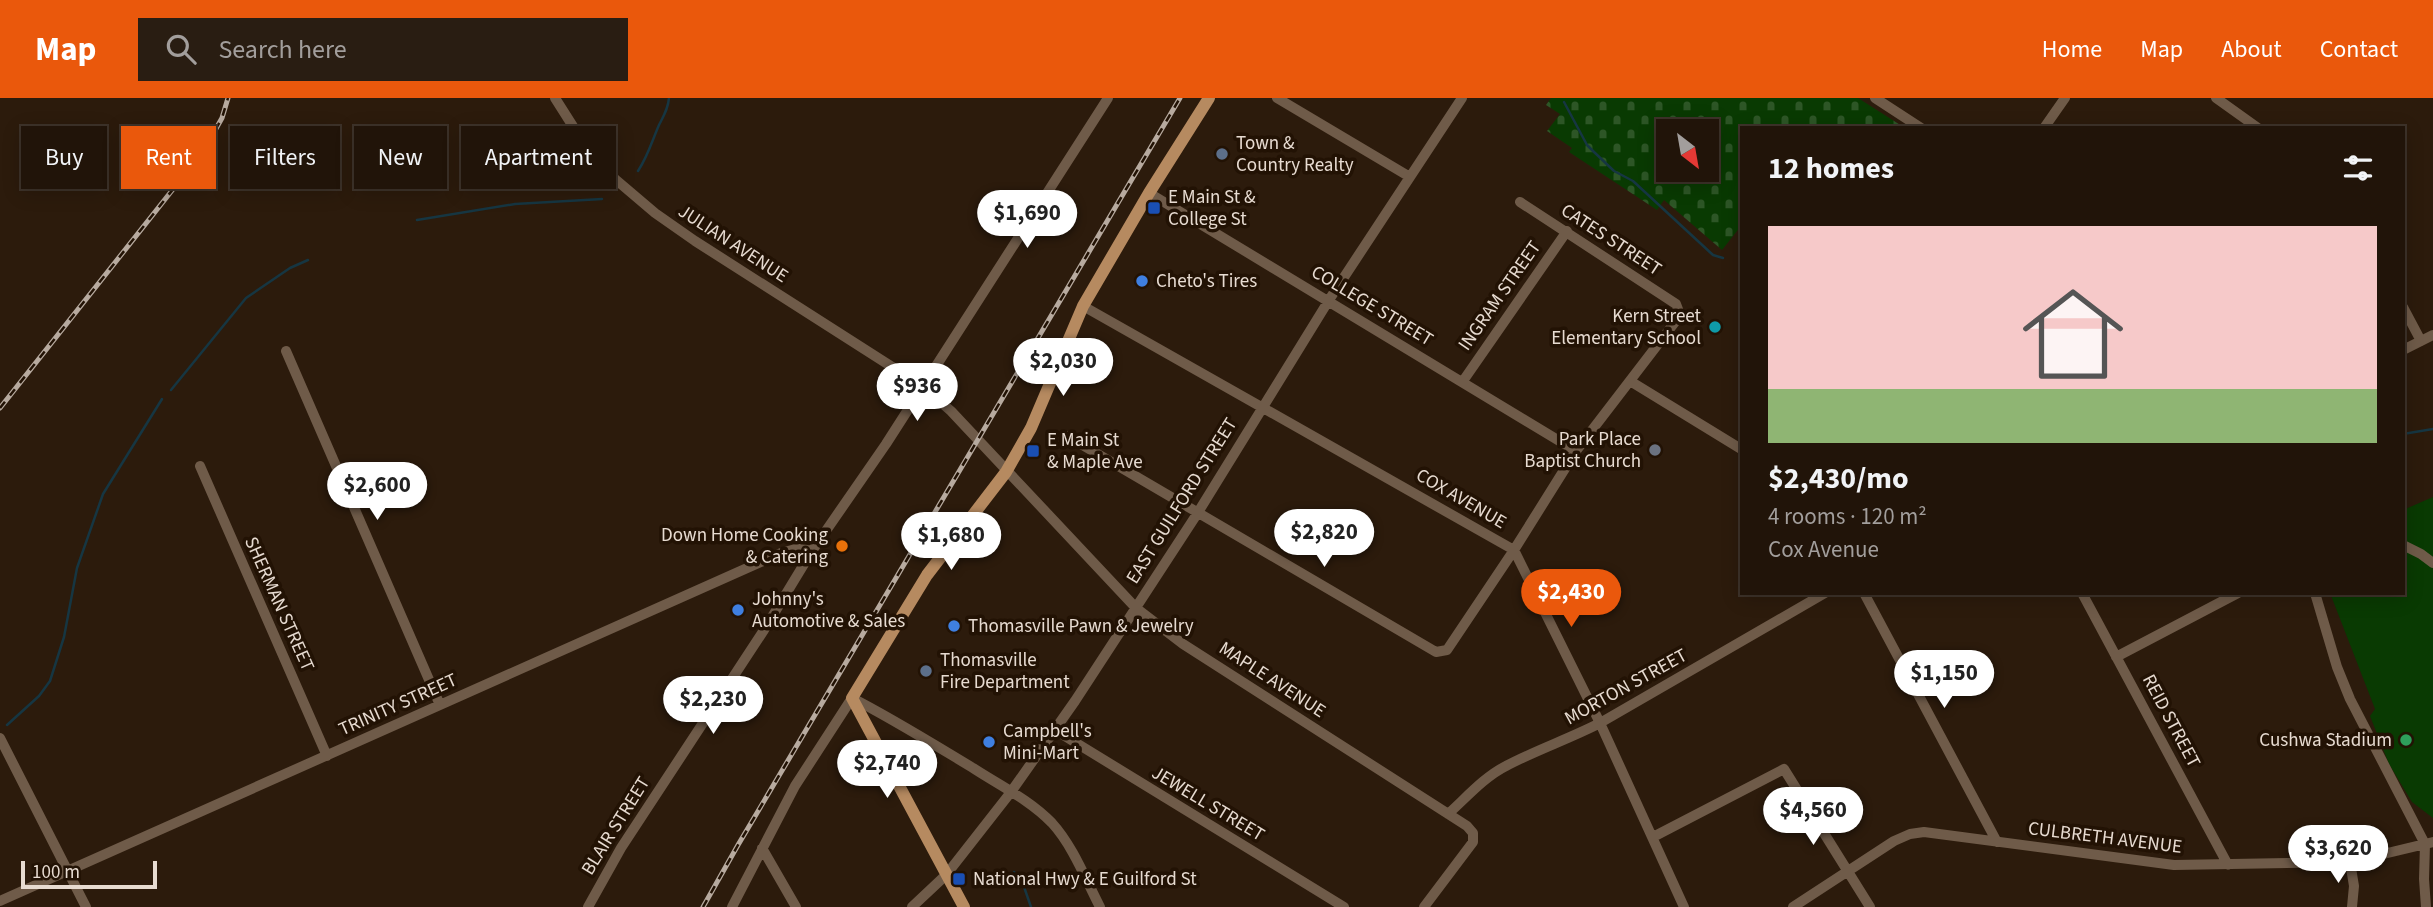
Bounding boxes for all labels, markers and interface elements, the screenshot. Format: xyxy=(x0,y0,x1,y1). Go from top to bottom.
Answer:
search box xyxy=(138,18,628,81)
text: Map xyxy=(35,26,96,73)
icon: search xyxy=(162,30,200,68)
text: Search here xyxy=(218,31,347,68)
text: Home xyxy=(2042,32,2102,67)
text: Map xyxy=(2140,32,2183,67)
text: About xyxy=(2221,32,2282,67)
text: Contact xyxy=(2320,32,2398,67)
north arrow xyxy=(1656,119,1718,182)
map controls xyxy=(1656,119,1719,182)
chip: Buy xyxy=(21,126,107,189)
chip: Rent xyxy=(121,126,216,189)
chip: Filters xyxy=(230,126,340,189)
chip: New xyxy=(354,126,447,189)
chip: Apartment xyxy=(461,126,616,189)
place label: Town & Country Realty xyxy=(1236,130,1354,179)
marker: Town & Country Realty xyxy=(1214,146,1230,162)
text: 12 homes xyxy=(1768,147,1894,190)
icon: filters xyxy=(2339,149,2377,187)
place label: E Main St & College St xyxy=(1168,184,1256,233)
pin: $1,690 xyxy=(970,190,1084,250)
text: $1,690 xyxy=(993,196,1061,229)
street label: CATES STREET xyxy=(1555,197,1667,283)
street label: JULIAN AVENUE xyxy=(673,198,793,290)
marker: E Main St & College St xyxy=(1146,200,1162,216)
street label: INGRAM STREET xyxy=(1452,236,1548,356)
street label: COLLEGE STREET xyxy=(1306,259,1438,353)
place label: Cheto's Tires xyxy=(1156,268,1257,295)
icon: home xyxy=(2010,271,2136,397)
marker: Cheto's Tires xyxy=(1134,273,1150,289)
place label: Kern Street Elementary School xyxy=(1551,303,1702,352)
marker: Kern Street Elementary School xyxy=(1707,319,1723,335)
pin: $2,030 xyxy=(1006,338,1120,398)
text: $2,030 xyxy=(1029,344,1097,377)
pin: $936 xyxy=(876,364,958,423)
text: $936 xyxy=(893,369,941,402)
street label: EAST GUILFORD STREET xyxy=(1120,413,1244,589)
place label: Park Place Baptist Church xyxy=(1524,426,1641,475)
place label: E Main St & Maple Ave xyxy=(1047,427,1143,476)
marker: Park Place Baptist Church xyxy=(1647,442,1663,458)
marker: E Main St & Maple Ave xyxy=(1025,443,1041,459)
text: $2,430/mo xyxy=(1768,457,1909,500)
pin: $2,600 xyxy=(320,462,434,522)
street label: COX AVENUE xyxy=(1411,462,1511,536)
text: $2,600 xyxy=(343,468,411,501)
text: 4 rooms · 120 m² xyxy=(1768,500,1927,533)
pin: $2,820 xyxy=(1267,510,1381,569)
pin: $1,680 xyxy=(894,512,1008,572)
text: $2,820 xyxy=(1290,515,1358,548)
text: $1,680 xyxy=(917,518,985,551)
place label: Down Home Cooking & Catering xyxy=(661,522,828,571)
street label: SHERMAN STREET xyxy=(237,532,321,676)
text: Cox Avenue xyxy=(1768,533,1879,566)
marker: Down Home Cooking & Catering xyxy=(834,538,850,554)
pin: $2,430 xyxy=(1514,570,1628,629)
text: $2,430 xyxy=(1537,575,1605,608)
place label: Johnny's Automotive & Sales xyxy=(752,586,905,635)
marker: Johnny's Automotive & Sales xyxy=(730,602,746,618)
place label: Thomasville Pawn & Jewelry xyxy=(968,613,1194,640)
marker: Thomasville Pawn & Jewelry xyxy=(946,618,962,634)
street label: MAPLE AVENUE xyxy=(1213,635,1331,725)
street label: MORTON STREET xyxy=(1560,642,1692,732)
place label: Thomasville Fire Department xyxy=(940,647,1070,696)
pin: $1,150 xyxy=(1887,650,2001,710)
text: $1,150 xyxy=(1910,656,1978,689)
marker: Thomasville Fire Department xyxy=(918,663,934,679)
street label: TRINITY STREET xyxy=(334,667,462,743)
street label: REID STREET xyxy=(2135,670,2207,772)
pin: $2,230 xyxy=(656,676,770,736)
text: $2,230 xyxy=(679,682,747,715)
place label: Campbell's Mini-Mart xyxy=(1003,718,1092,767)
place label: Cushwa Stadium xyxy=(2259,727,2392,754)
marker: Cushwa Stadium xyxy=(2398,732,2414,748)
marker: Campbell's Mini-Mart xyxy=(981,734,997,750)
pin: $2,740 xyxy=(830,740,944,800)
text: $2,740 xyxy=(853,746,921,779)
street label: JEWELL STREET xyxy=(1146,760,1270,848)
street label: BLAIR STREET xyxy=(575,772,657,880)
pin: $4,560 xyxy=(1756,788,1870,847)
text: $4,560 xyxy=(1779,793,1847,826)
street label: CULBRETH AVENUE xyxy=(2026,815,2184,861)
pin: $3,620 xyxy=(2281,826,2395,885)
text: $3,620 xyxy=(2304,831,2372,864)
scale bar xyxy=(21,858,158,890)
text: 100 m xyxy=(32,859,80,886)
place label: National Hwy & E Guilford St xyxy=(973,866,1197,893)
marker: National Hwy & E Guilford St xyxy=(951,871,967,887)

